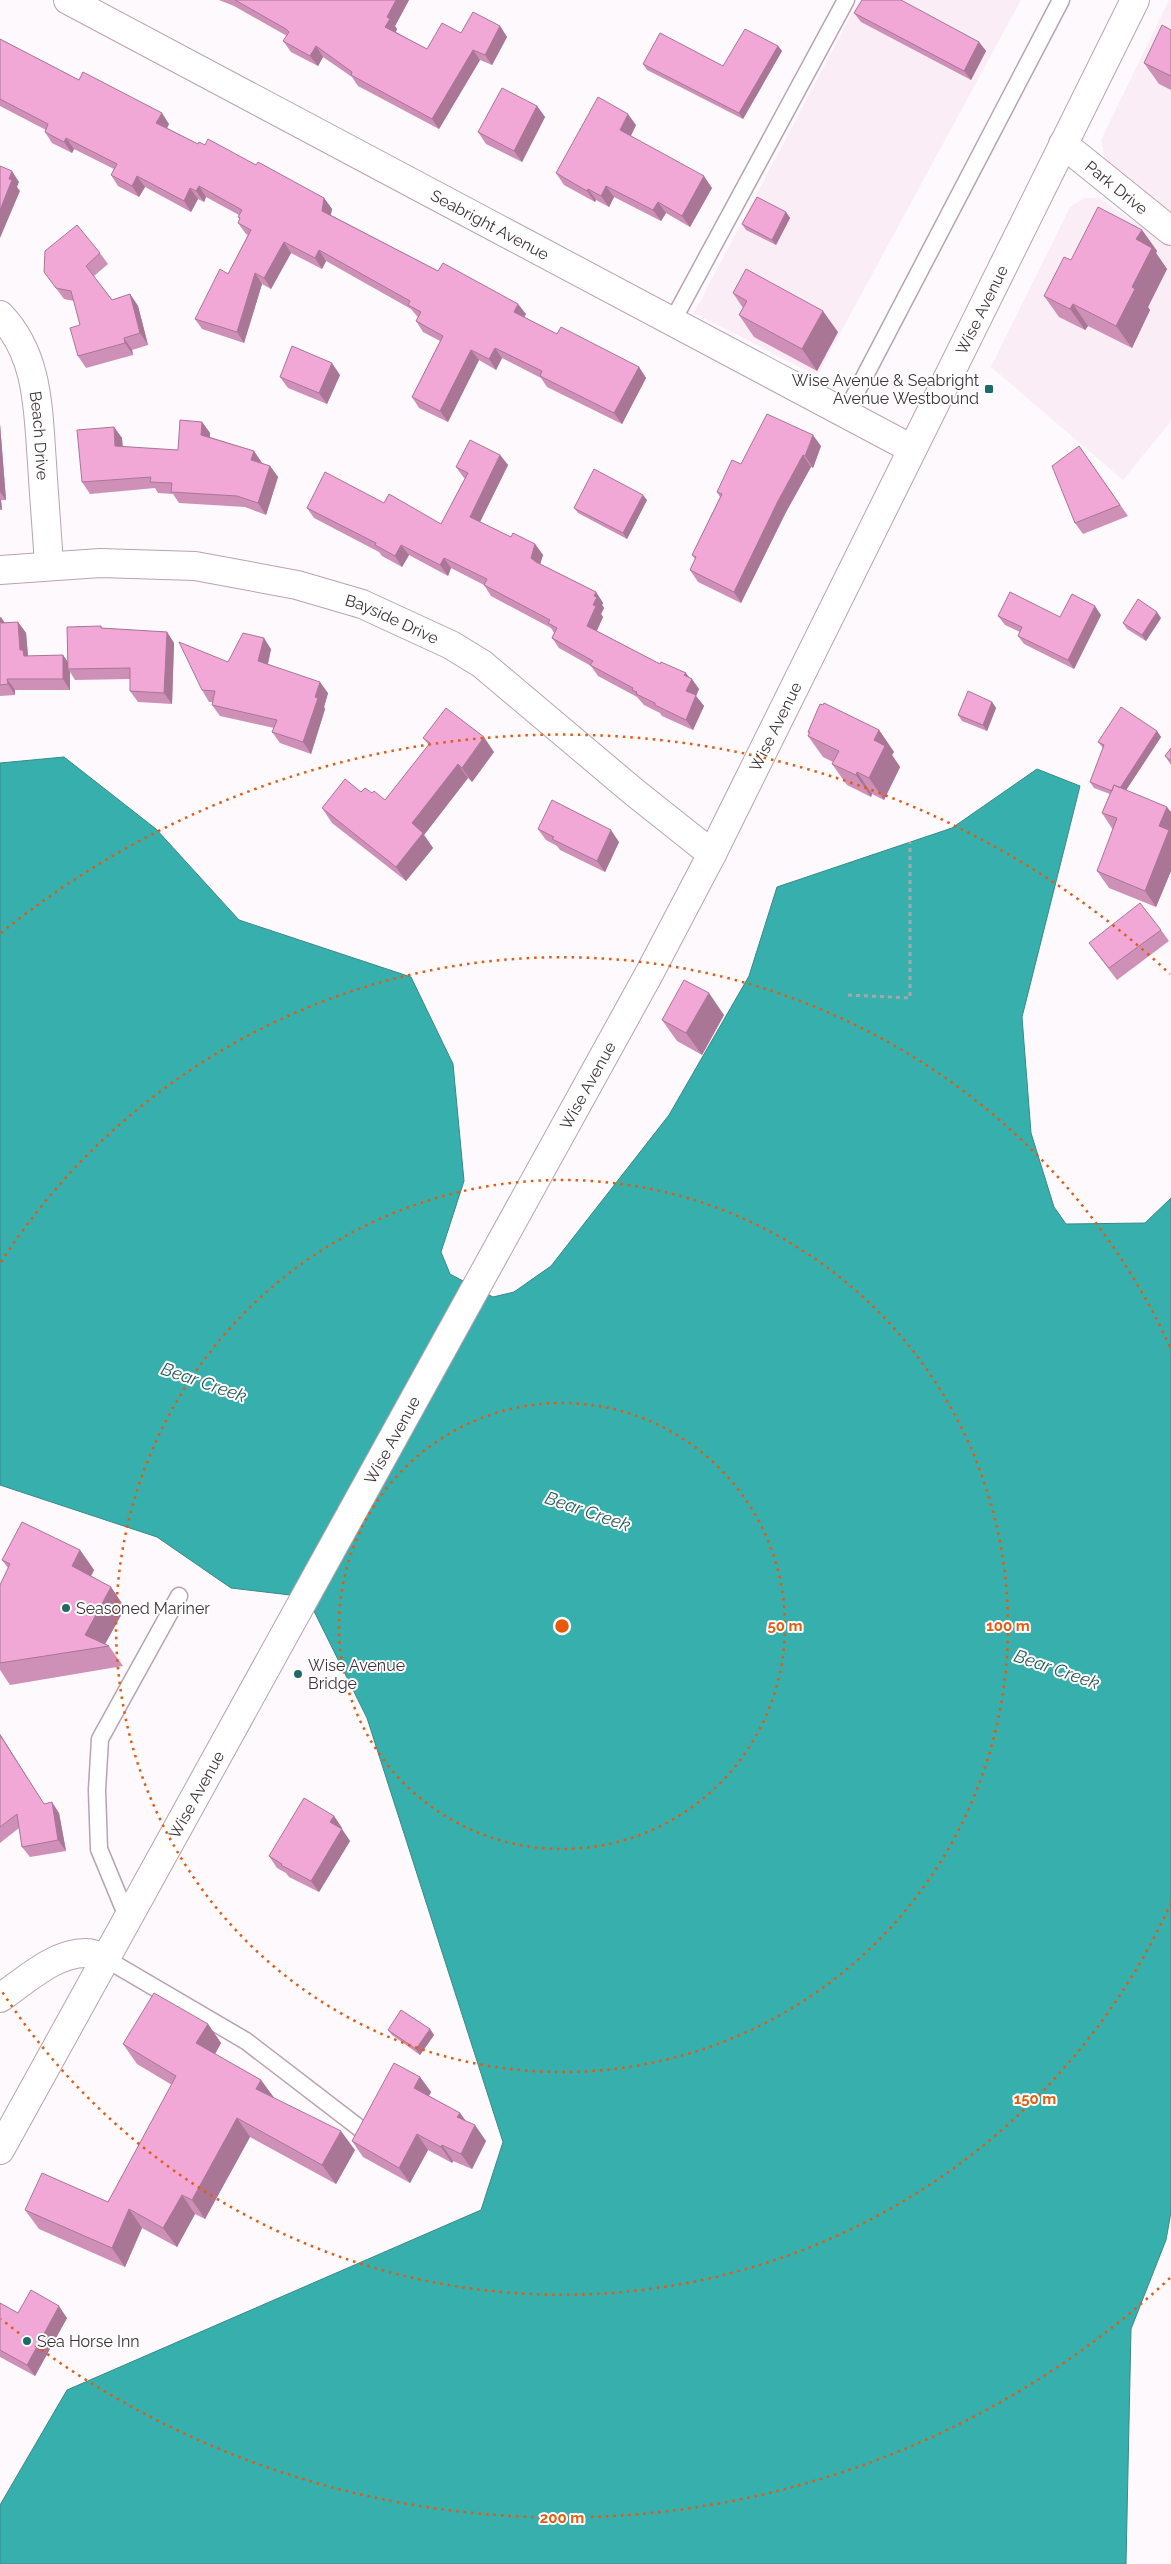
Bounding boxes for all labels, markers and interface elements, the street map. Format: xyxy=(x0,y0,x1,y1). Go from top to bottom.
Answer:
street label: Park Drive xyxy=(1082,156,1152,218)
street label: Seabright Avenue xyxy=(428,185,552,264)
street label: Wise Avenue xyxy=(951,262,1012,358)
place label: Wise Avenue & Seabright Avenue Westbound xyxy=(792,371,980,408)
marker: Wise Avenue & Seabright Avenue Westbound xyxy=(983,383,995,395)
street label: Beach Drive xyxy=(26,390,53,481)
street label: Bayside Drive xyxy=(343,590,442,648)
street label: Wise Avenue xyxy=(745,679,805,774)
street label: Wise Avenue xyxy=(556,1038,619,1132)
water label: Bear Creek xyxy=(159,1358,250,1407)
street label: Wise Avenue xyxy=(360,1393,424,1487)
water label: Bear Creek xyxy=(543,1487,634,1536)
place label: Seasoned Mariner xyxy=(76,1599,210,1618)
marker: Seasoned Mariner xyxy=(60,1602,72,1614)
centre of rings xyxy=(553,1617,571,1635)
text: 50 m xyxy=(767,1617,803,1635)
text: 100 m xyxy=(986,1617,1030,1635)
water label: Bear Creek xyxy=(1012,1645,1103,1694)
place label: Wise Avenue Bridge xyxy=(308,1656,405,1693)
marker: Wise Avenue Bridge xyxy=(292,1668,304,1680)
street label: Wise Avenue xyxy=(164,1747,228,1842)
text: 150 m xyxy=(1014,2090,1056,2108)
place label: Sea Horse Inn xyxy=(37,2332,140,2351)
marker: Sea Horse Inn xyxy=(21,2335,33,2347)
text: 200 m xyxy=(540,2509,584,2527)

